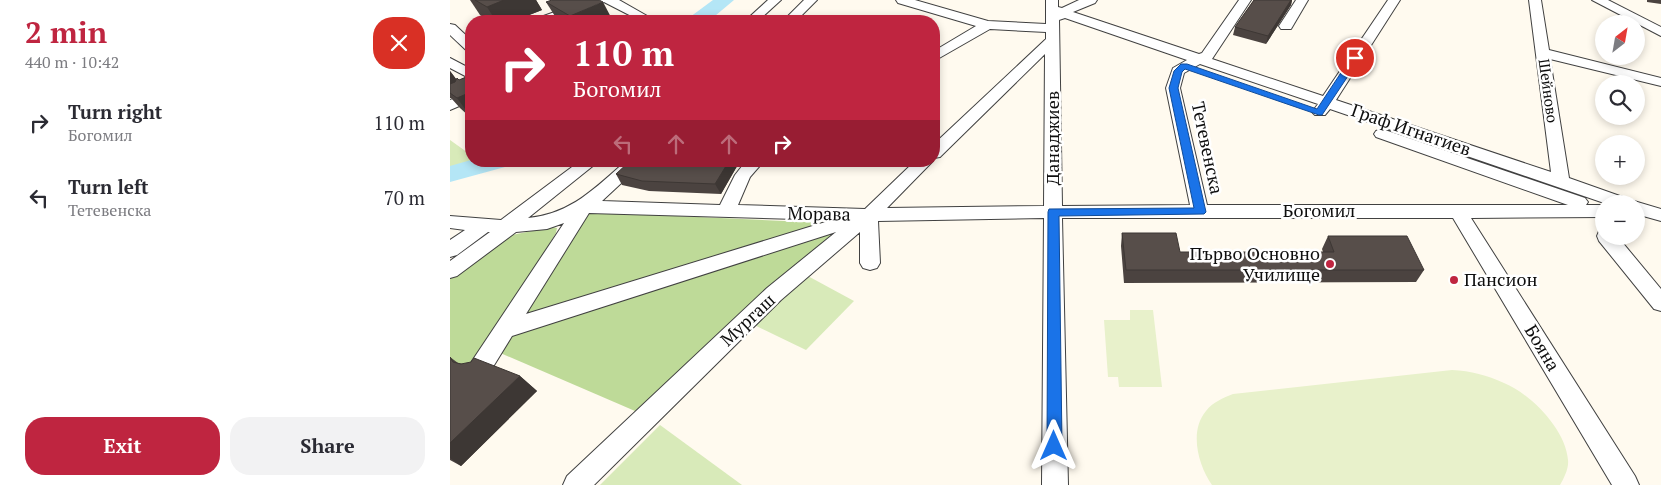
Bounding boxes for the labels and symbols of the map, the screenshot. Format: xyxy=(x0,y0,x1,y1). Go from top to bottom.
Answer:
north arrow xyxy=(1595,15,1645,65)
pin xyxy=(1334,37,1376,79)
street label: Шейново xyxy=(1535,58,1563,124)
street label: Данаджиев xyxy=(1040,91,1064,185)
street label: Граф Игнатиев xyxy=(1348,97,1474,161)
street label: Тетевенска xyxy=(1186,99,1229,196)
street label: Богомил xyxy=(1283,198,1355,222)
street label: Морава xyxy=(787,200,851,226)
place label: Първо Основно Училище xyxy=(1190,241,1320,286)
marker: Първо Основно Училище xyxy=(1324,258,1336,270)
place label: Пансион xyxy=(1464,267,1537,291)
marker: Пансион xyxy=(1448,274,1460,286)
street label: Мургаш xyxy=(715,288,780,351)
street label: Бояна xyxy=(1520,320,1566,375)
position arrow xyxy=(1027,419,1079,471)

